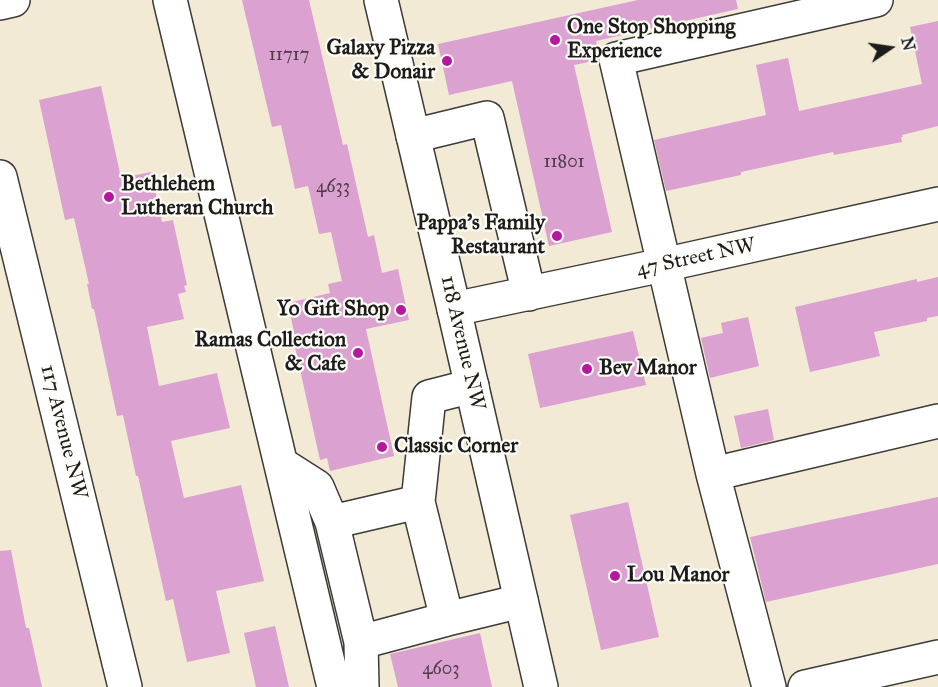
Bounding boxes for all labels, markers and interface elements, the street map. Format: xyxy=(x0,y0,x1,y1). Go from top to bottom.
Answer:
place label: One Stop Shopping Experience xyxy=(567,15,735,65)
north arrow xyxy=(860,18,920,78)
marker: One Stop Shopping Experience xyxy=(548,33,562,47)
text: N xyxy=(897,35,919,53)
place label: Galaxy Pizza & Donair xyxy=(326,36,435,86)
house number: 11717 xyxy=(269,45,309,67)
marker: Galaxy Pizza & Donair xyxy=(440,54,454,68)
house number: 11801 xyxy=(543,152,585,174)
place label: Bethlehem Lutheran Church xyxy=(121,172,273,222)
house number: 4633 xyxy=(316,177,350,199)
marker: Bethlehem Lutheran Church xyxy=(102,190,116,204)
place label: Pappa's Family Restaurant xyxy=(417,211,545,261)
marker: Pappa's Family Restaurant xyxy=(550,229,564,243)
street label: 47 Street NW xyxy=(634,233,758,283)
street label: 118 Avenue NW xyxy=(434,273,490,413)
place label: Yo Gift Shop xyxy=(277,297,389,323)
marker: Yo Gift Shop xyxy=(394,303,408,317)
place label: Ramas Collection & Cafe xyxy=(195,328,346,378)
marker: Ramas Collection & Cafe xyxy=(351,346,365,360)
place label: Bev Manor xyxy=(599,356,697,382)
street label: 117 Avenue NW xyxy=(34,362,92,502)
marker: Bev Manor xyxy=(580,362,594,376)
place label: Classic Corner xyxy=(394,434,518,460)
marker: Classic Corner xyxy=(375,440,389,454)
place label: Lou Manor xyxy=(627,563,729,589)
marker: Lou Manor xyxy=(608,569,622,583)
house number: 4603 xyxy=(423,659,459,681)

